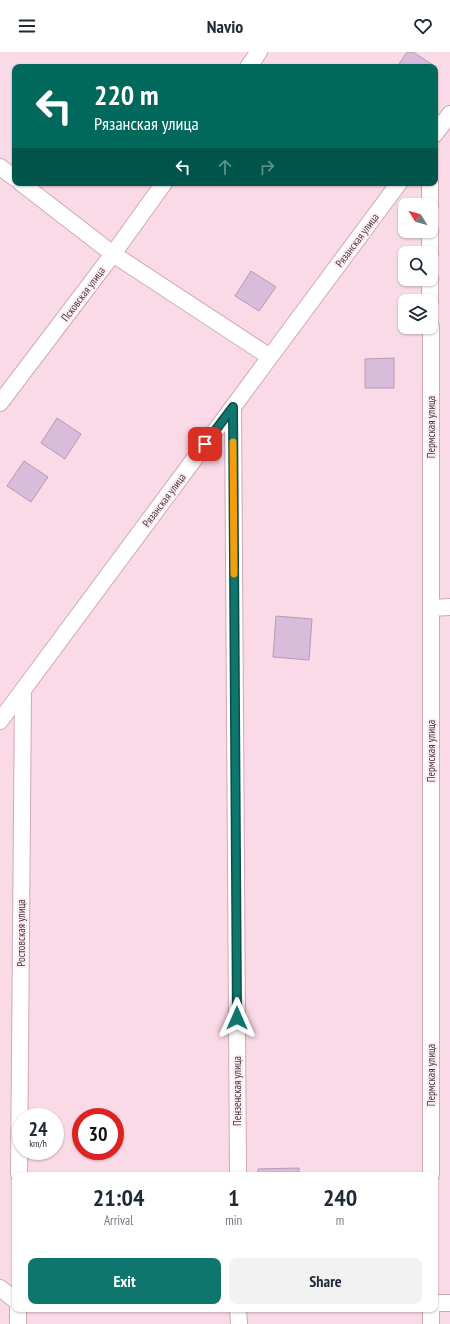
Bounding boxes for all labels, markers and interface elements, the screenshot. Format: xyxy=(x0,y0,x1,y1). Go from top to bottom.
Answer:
icon: menu xyxy=(16,15,38,37)
text: Navio xyxy=(207,15,243,38)
icon: heart xyxy=(412,15,434,37)
text: 220 m xyxy=(94,76,158,113)
icon: left xyxy=(28,80,80,132)
text: Рязанская улица xyxy=(94,112,199,135)
icon: left xyxy=(172,156,194,178)
icon: ahead xyxy=(214,156,236,178)
icon: right xyxy=(256,156,278,178)
north arrow xyxy=(398,198,438,238)
map controls xyxy=(398,198,438,334)
street label: Рязанская улица xyxy=(332,210,382,270)
button: search xyxy=(398,246,438,286)
street label: Псковская улица xyxy=(58,264,108,324)
button: layers xyxy=(398,294,438,334)
street label: Пермская улица xyxy=(424,396,438,458)
pin xyxy=(188,427,222,461)
icon: arrive xyxy=(194,433,216,455)
street label: Рязанская улица xyxy=(139,470,189,530)
street label: Пермская улица xyxy=(424,720,438,782)
street label: Ростовская улица xyxy=(14,899,28,967)
position arrow xyxy=(216,997,258,1039)
street label: Пермская улица xyxy=(424,1044,438,1106)
street label: Пензенская улица xyxy=(230,1056,244,1126)
speed limit sign: 30 xyxy=(72,1108,124,1160)
text: 24 xyxy=(28,1116,48,1142)
text: km/h xyxy=(29,1137,47,1150)
text: 21:04 xyxy=(93,1182,145,1213)
text: 1 xyxy=(228,1182,239,1213)
text: 240 xyxy=(323,1182,357,1213)
text: Arrival xyxy=(104,1212,133,1229)
text: min xyxy=(225,1212,242,1229)
text: m xyxy=(336,1212,344,1229)
button: Exit xyxy=(28,1258,221,1304)
button: Share xyxy=(229,1258,422,1304)

